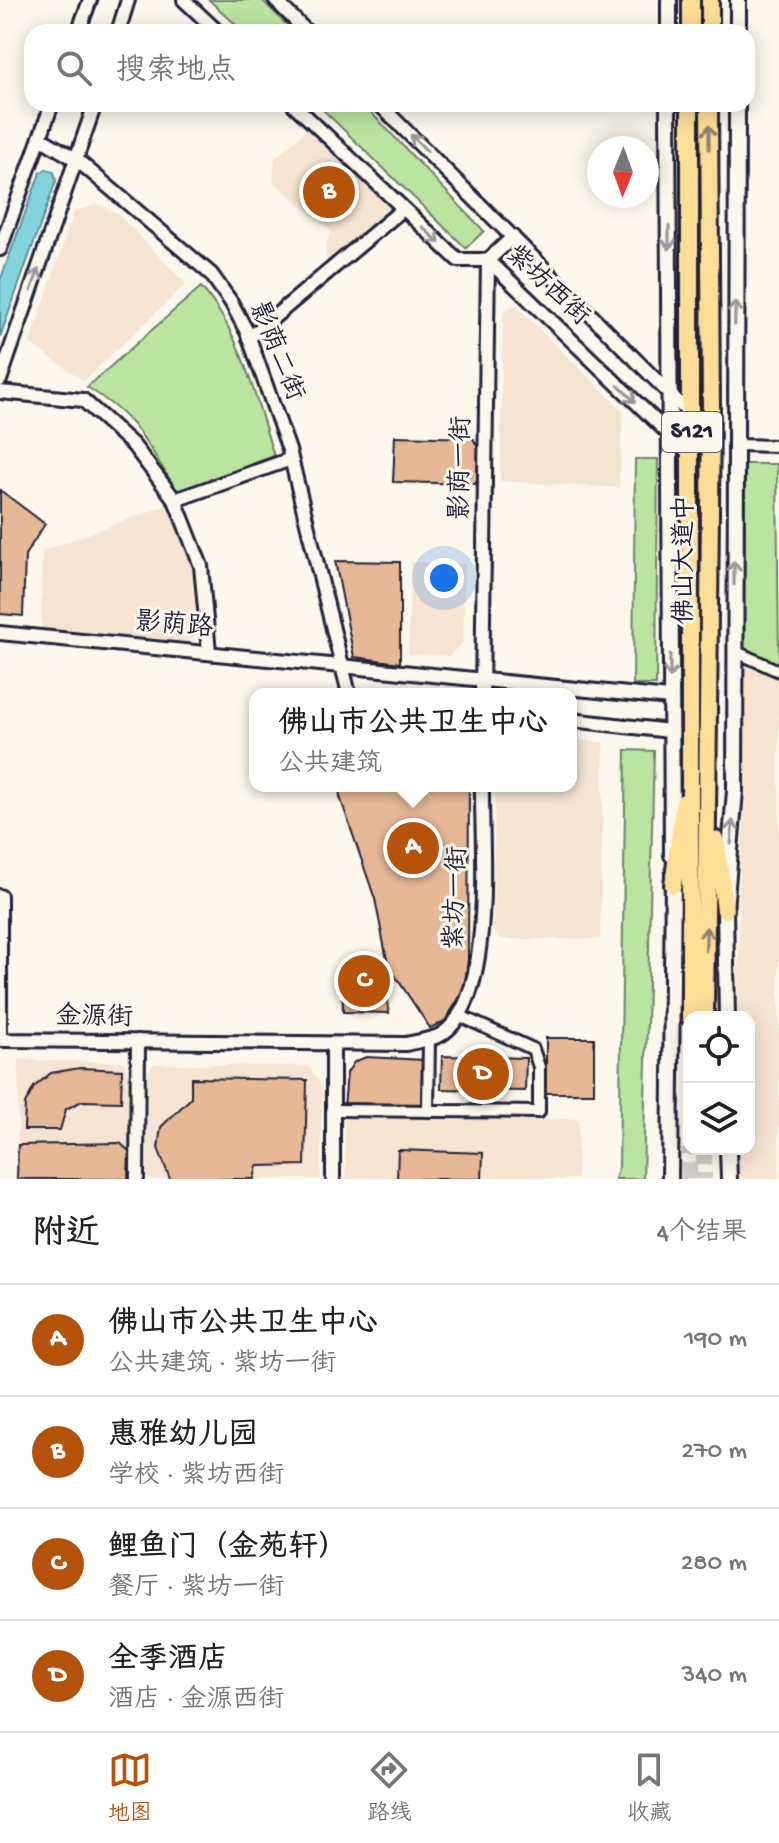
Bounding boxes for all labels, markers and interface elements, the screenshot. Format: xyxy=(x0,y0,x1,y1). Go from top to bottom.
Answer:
search box xyxy=(24,24,755,112)
icon: search xyxy=(52,46,96,90)
text: 搜索地点 xyxy=(116,55,236,90)
one-way arrow xyxy=(701,124,717,151)
one-way arrow xyxy=(409,134,429,153)
north arrow xyxy=(587,136,659,208)
pin: B xyxy=(303,162,355,222)
one-way arrow xyxy=(661,224,677,251)
one-way arrow xyxy=(421,225,440,244)
street label: 紫坊西街 xyxy=(497,239,595,334)
one-way arrow xyxy=(29,268,43,292)
street label: 影荫二街 xyxy=(241,298,310,406)
one-way arrow xyxy=(727,300,743,327)
one-way arrow xyxy=(617,384,636,403)
road number: S121 xyxy=(662,412,722,452)
street label: 影荫一街 xyxy=(446,416,479,520)
street label: 佛山大道中 xyxy=(669,495,702,625)
your location xyxy=(424,558,464,598)
one-way arrow xyxy=(726,560,742,587)
street label: 影荫路 xyxy=(134,606,214,646)
one-way arrow xyxy=(662,652,678,679)
popup xyxy=(249,688,577,792)
text: 佛山市公共卫生中心 xyxy=(278,708,548,743)
text: 公共建筑 xyxy=(278,750,382,781)
pin: A xyxy=(387,818,439,878)
one-way arrow xyxy=(725,820,740,846)
street label: 紫坊一街 xyxy=(440,845,475,951)
one-way arrow xyxy=(698,926,714,953)
pin: C xyxy=(338,951,390,1011)
street label: 金源街 xyxy=(55,1001,133,1035)
map controls xyxy=(683,1011,755,1155)
button: locate xyxy=(683,1011,755,1083)
pin: D xyxy=(457,1044,509,1104)
button: layers xyxy=(683,1083,755,1155)
text: 附近 xyxy=(32,1216,100,1256)
text: 4个结果 xyxy=(657,1219,747,1250)
text: 佛山市公共卫生中心 xyxy=(108,1308,378,1343)
text: A xyxy=(50,1325,66,1356)
text: 190 m xyxy=(684,1325,747,1356)
text: 公共建筑 · 紫坊一街 xyxy=(108,1350,336,1381)
text: 惠雅幼儿园 xyxy=(108,1420,258,1455)
text: B xyxy=(51,1437,65,1468)
text: 270 m xyxy=(681,1437,747,1468)
text: 学校 · 紫坊西街 xyxy=(108,1462,284,1493)
text: 鲤鱼门（金苑轩） xyxy=(108,1532,348,1567)
text: C xyxy=(51,1549,65,1580)
text: 280 m xyxy=(681,1549,747,1580)
text: 餐厅 · 紫坊一街 xyxy=(108,1574,284,1605)
text: 全季酒店 xyxy=(108,1644,228,1679)
text: D xyxy=(50,1661,66,1692)
text: 340 m xyxy=(682,1661,747,1692)
text: 酒店 · 金源西街 xyxy=(108,1686,284,1717)
tab: 地图 xyxy=(108,1748,152,1828)
tab: 路线 xyxy=(367,1748,411,1828)
tab: 收藏 xyxy=(627,1748,671,1828)

